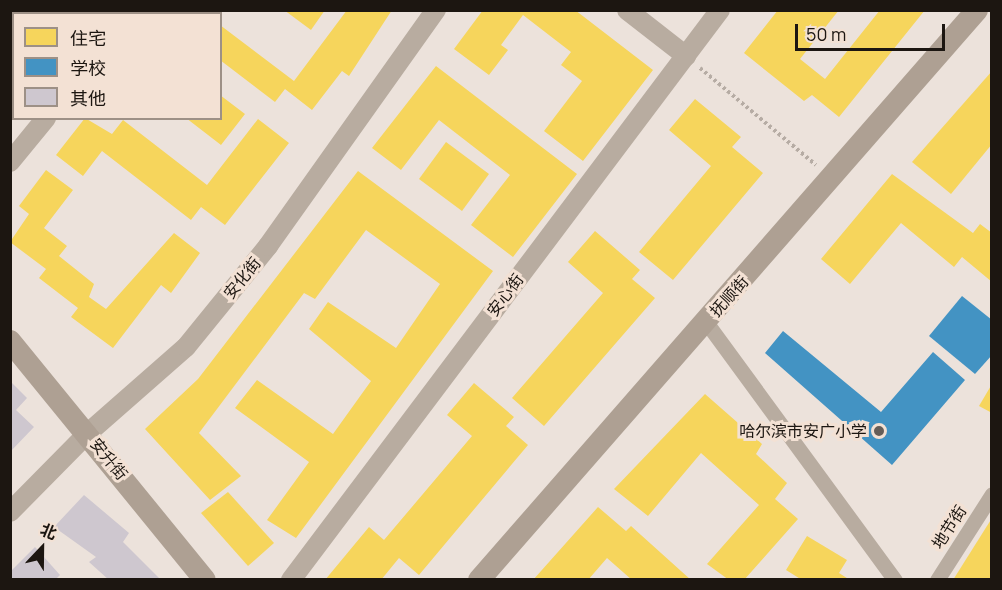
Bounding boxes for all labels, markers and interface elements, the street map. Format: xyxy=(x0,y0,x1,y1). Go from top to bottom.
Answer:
legend xyxy=(12,12,222,120)
scale bar xyxy=(798,12,948,50)
text: 50 m xyxy=(806,22,846,46)
text: 住宅 xyxy=(70,26,106,50)
text: 学校 xyxy=(70,56,106,80)
text: 其他 xyxy=(70,86,106,110)
street label: 安化街 xyxy=(219,253,265,303)
street label: 安心街 xyxy=(483,270,527,320)
street label: 抚顺街 xyxy=(706,272,752,320)
place label: 哈尔滨市安广小学 xyxy=(739,421,867,441)
marker: 哈尔滨市安广小学 xyxy=(872,424,886,438)
street label: 安升街 xyxy=(86,434,132,484)
street label: 地节街 xyxy=(928,502,970,552)
north arrow xyxy=(12,518,72,578)
text: 北 xyxy=(37,518,60,545)

